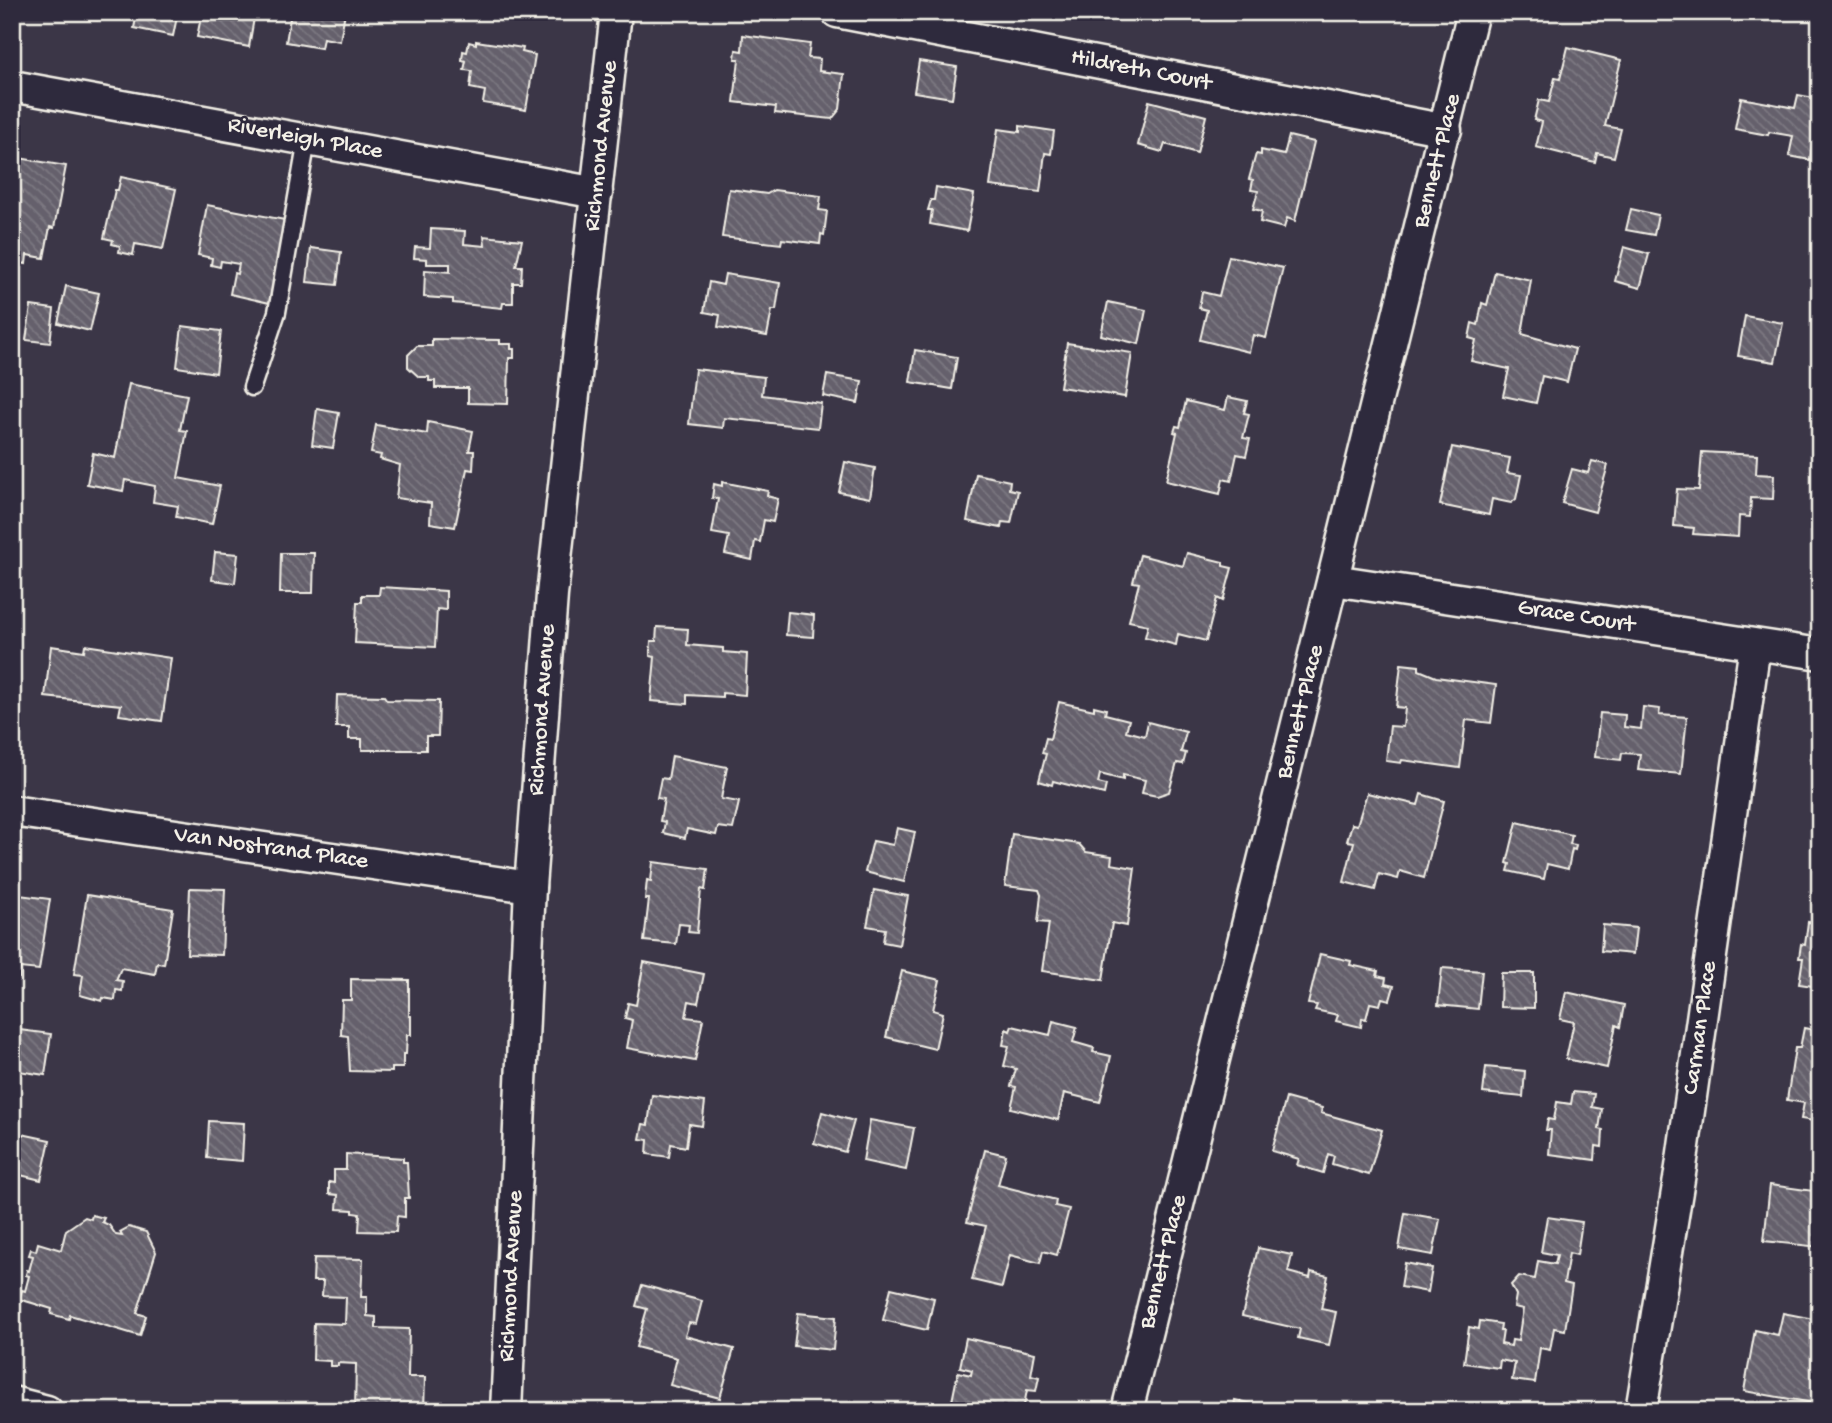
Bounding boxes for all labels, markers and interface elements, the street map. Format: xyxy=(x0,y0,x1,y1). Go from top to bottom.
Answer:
street label: Hildreth Court xyxy=(1068,43,1216,99)
street label: Richmond Avenue xyxy=(579,59,625,233)
street label: Bennett Place xyxy=(1407,90,1469,232)
street label: Riverleigh Place xyxy=(225,111,385,167)
street label: Grace Court xyxy=(1515,593,1639,641)
street label: Richmond Avenue xyxy=(523,623,563,797)
street label: Bennett Place xyxy=(1270,641,1332,783)
street label: Van Nostrand Place xyxy=(171,821,371,877)
street label: Carman Place xyxy=(1677,959,1725,1097)
street label: Richmond Avenue xyxy=(493,1189,531,1362)
street label: Bennett Place xyxy=(1133,1191,1195,1333)

